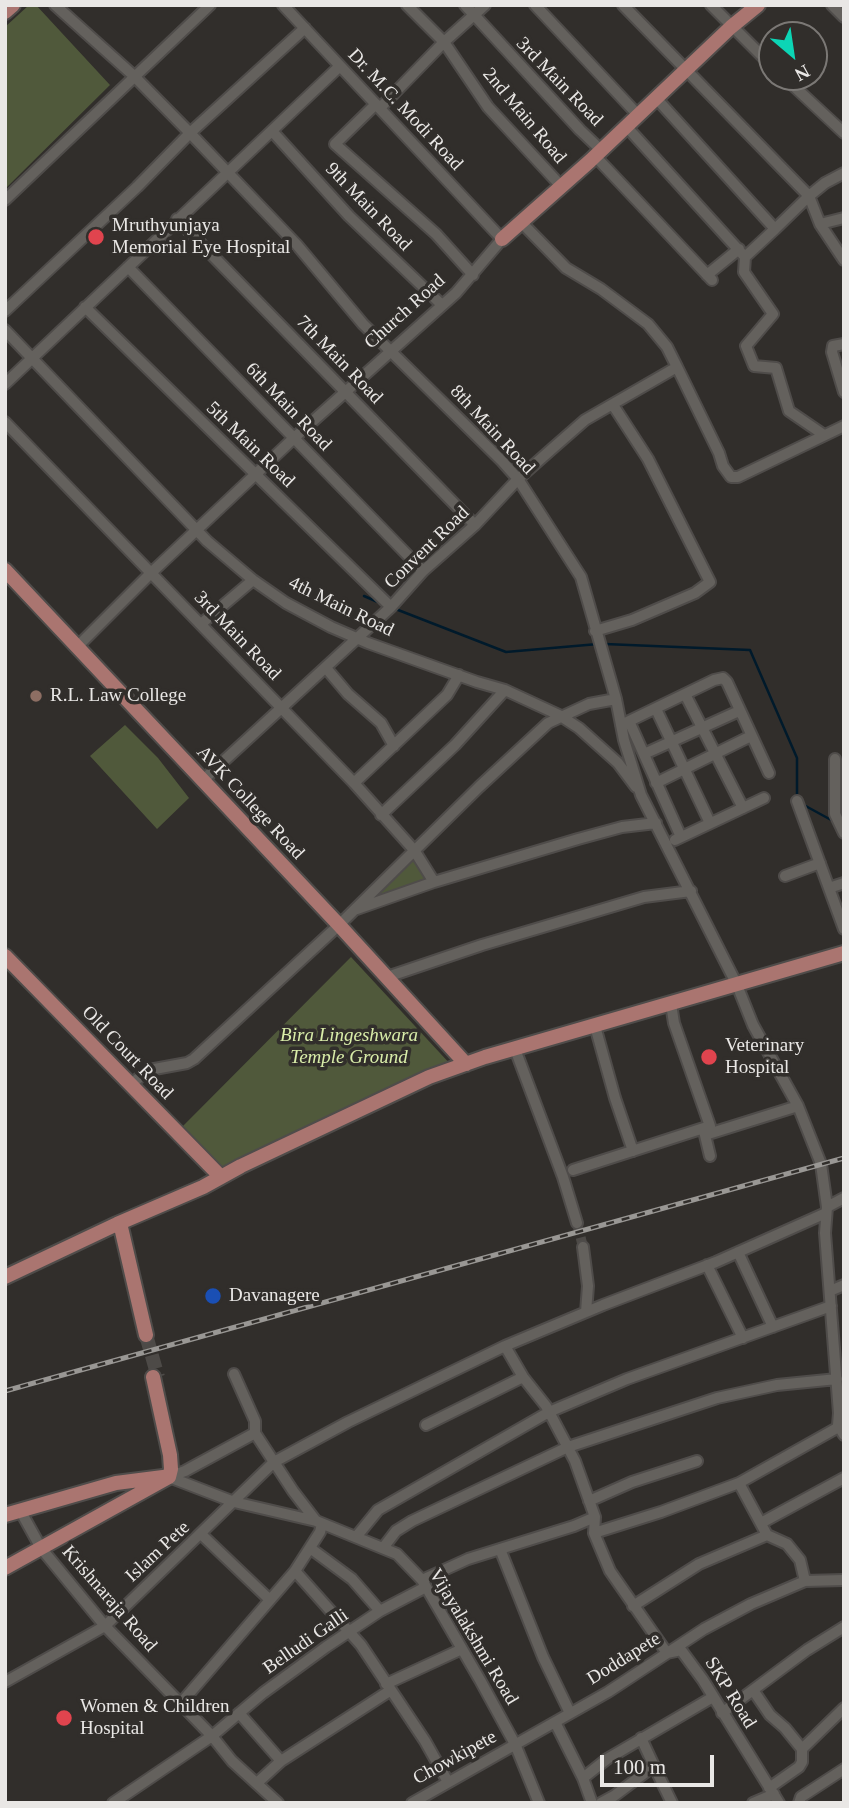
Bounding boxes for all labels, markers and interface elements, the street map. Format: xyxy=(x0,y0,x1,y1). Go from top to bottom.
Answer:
north arrow xyxy=(758,21,828,91)
street label: 3rd Main Road xyxy=(511,33,607,131)
street label: Dr. M.C. Modi Road xyxy=(343,44,467,176)
text: N xyxy=(791,61,814,86)
street label: 2nd Main Road xyxy=(477,63,571,169)
street label: 9th Main Road xyxy=(320,158,416,256)
place label: Mruthyunjaya Memorial Eye Hospital xyxy=(112,215,290,259)
marker: Mruthyunjaya Memorial Eye Hospital xyxy=(86,227,106,247)
street label: Church Road xyxy=(360,270,450,354)
street label: 7th Main Road xyxy=(291,311,387,409)
street label: 6th Main Road xyxy=(240,358,336,456)
street label: 8th Main Road xyxy=(445,381,539,479)
street label: 5th Main Road xyxy=(201,397,299,493)
street label: Convent Road xyxy=(380,502,474,594)
street label: 4th Main Road xyxy=(285,572,397,642)
street label: 3rd Main Road xyxy=(189,587,285,685)
place label: R.L. Law College xyxy=(50,685,186,707)
marker: R.L. Law College xyxy=(28,688,44,704)
street label: AVK College Road xyxy=(191,741,309,865)
street label: Old Court Road xyxy=(77,1001,177,1105)
park label: Bira Lingeshwara Temple Ground xyxy=(280,1025,418,1069)
place label: Veterinary Hospital xyxy=(725,1035,804,1079)
marker: Veterinary Hospital xyxy=(699,1047,719,1067)
place label: Davanagere xyxy=(229,1285,320,1307)
marker: Davanagere xyxy=(203,1286,223,1306)
street label: Islam Pete xyxy=(121,1516,195,1588)
street label: Krishnaraja Road xyxy=(57,1541,161,1657)
street label: Vijayalakshmi Road xyxy=(423,1565,523,1709)
street label: Belludi Galli xyxy=(259,1604,353,1680)
street label: Doddapete xyxy=(583,1628,665,1690)
street label: SKP Road xyxy=(699,1653,761,1733)
place label: Women & Children Hospital xyxy=(80,1696,229,1740)
marker: Women & Children Hospital xyxy=(54,1708,74,1728)
street label: Chowkipete xyxy=(409,1726,501,1790)
scale bar xyxy=(604,1742,718,1786)
text: 100 m xyxy=(613,1755,666,1779)

